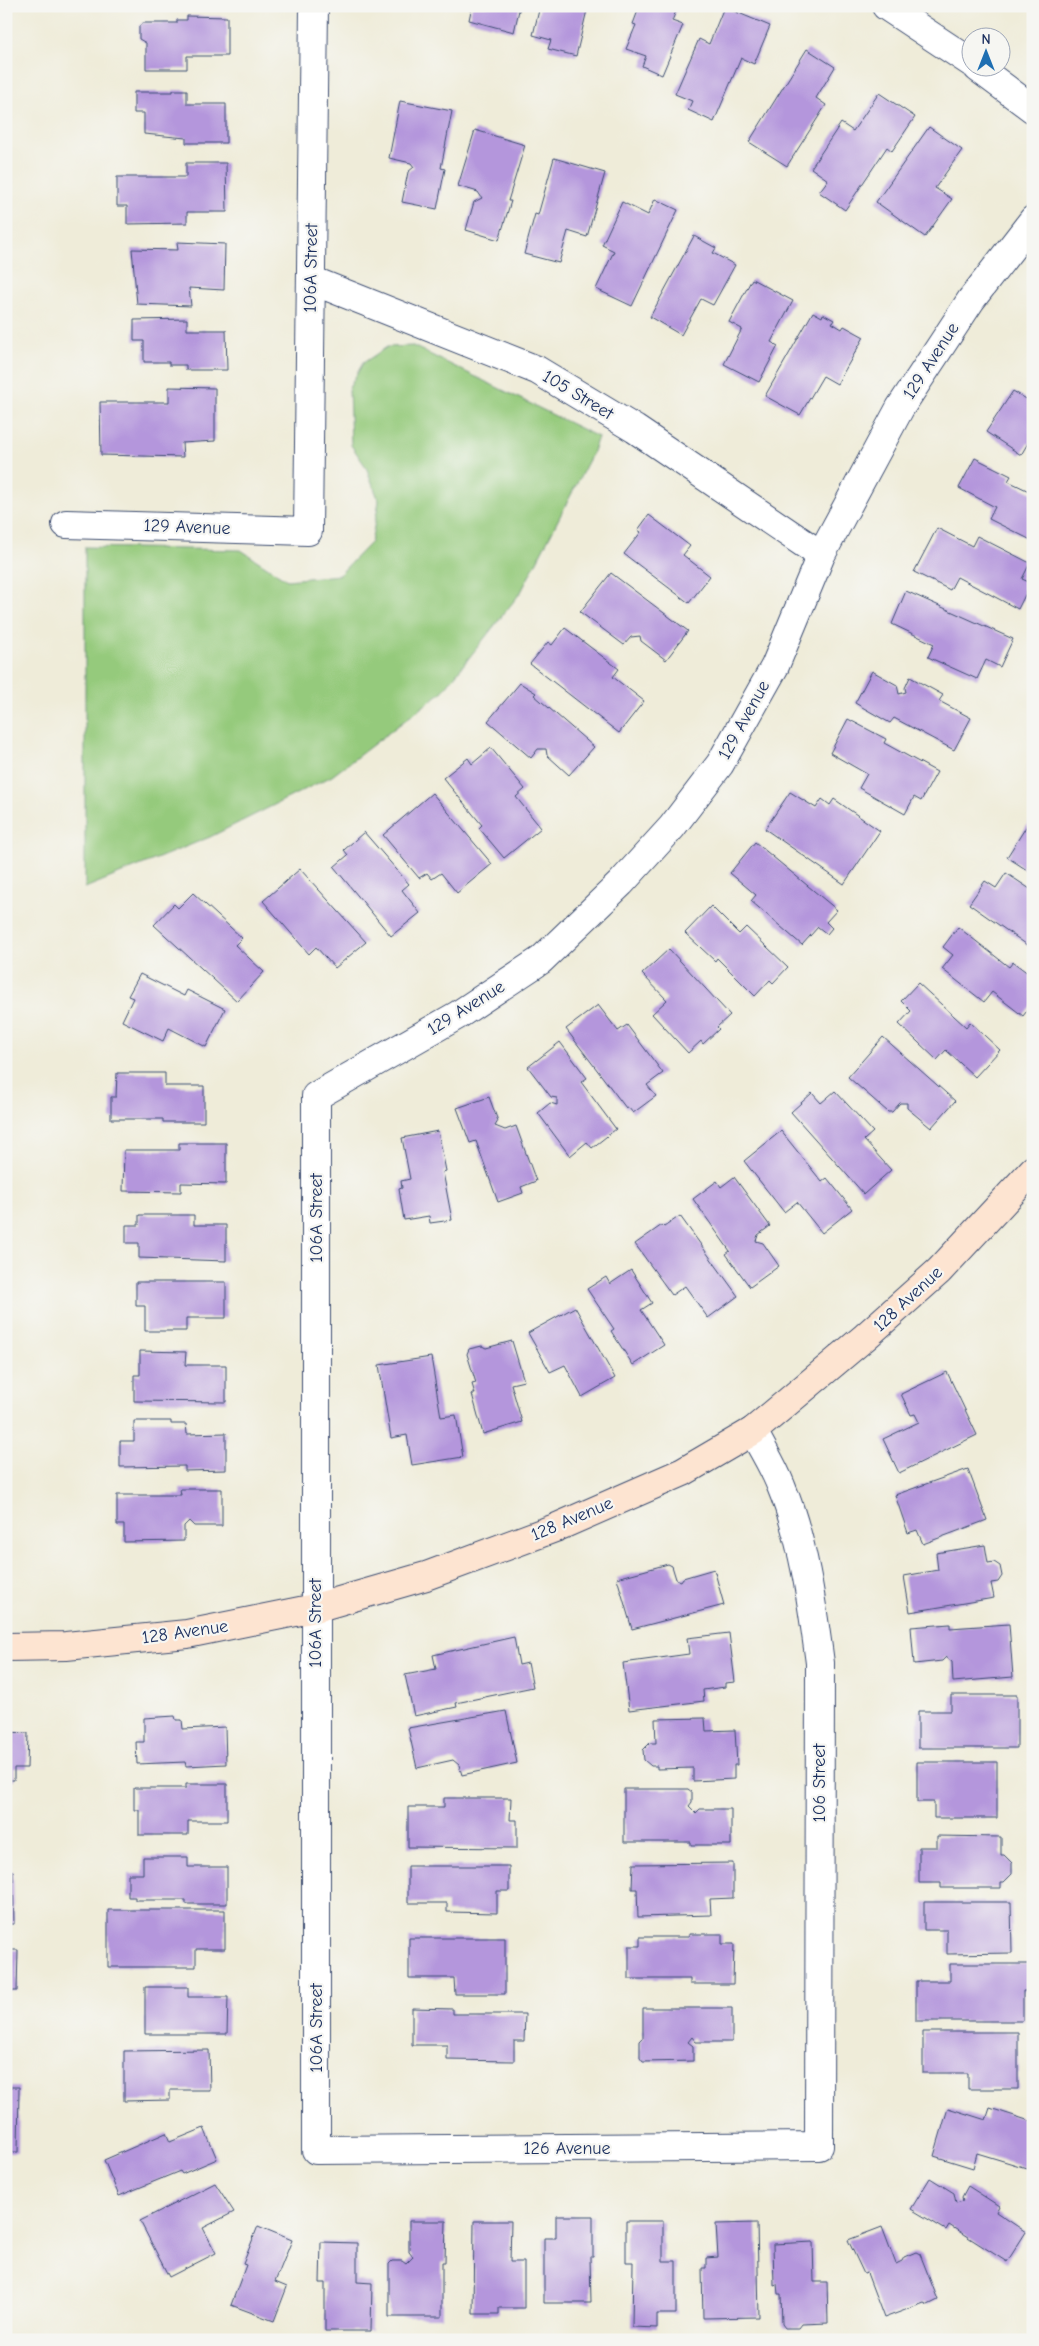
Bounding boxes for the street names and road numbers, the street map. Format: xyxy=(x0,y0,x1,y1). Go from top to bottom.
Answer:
street label: 106A Street xyxy=(300,222,322,313)
street label: 129 Avenue xyxy=(899,319,963,403)
street label: 105 Street xyxy=(539,366,618,425)
street label: 129 Avenue xyxy=(143,515,231,539)
street label: 129 Avenue xyxy=(714,677,774,763)
street label: 129 Avenue xyxy=(424,976,508,1040)
street label: 106A Street xyxy=(306,1172,327,1263)
street label: 128 Avenue xyxy=(869,1262,947,1336)
street label: 128 Avenue xyxy=(528,1492,616,1546)
street label: 106A Street xyxy=(305,1577,326,1668)
street label: 128 Avenue xyxy=(141,1616,229,1648)
street label: 106 Street xyxy=(809,1743,830,1822)
street label: 106A Street xyxy=(306,1982,327,2073)
street label: 126 Avenue xyxy=(523,2138,611,2159)

